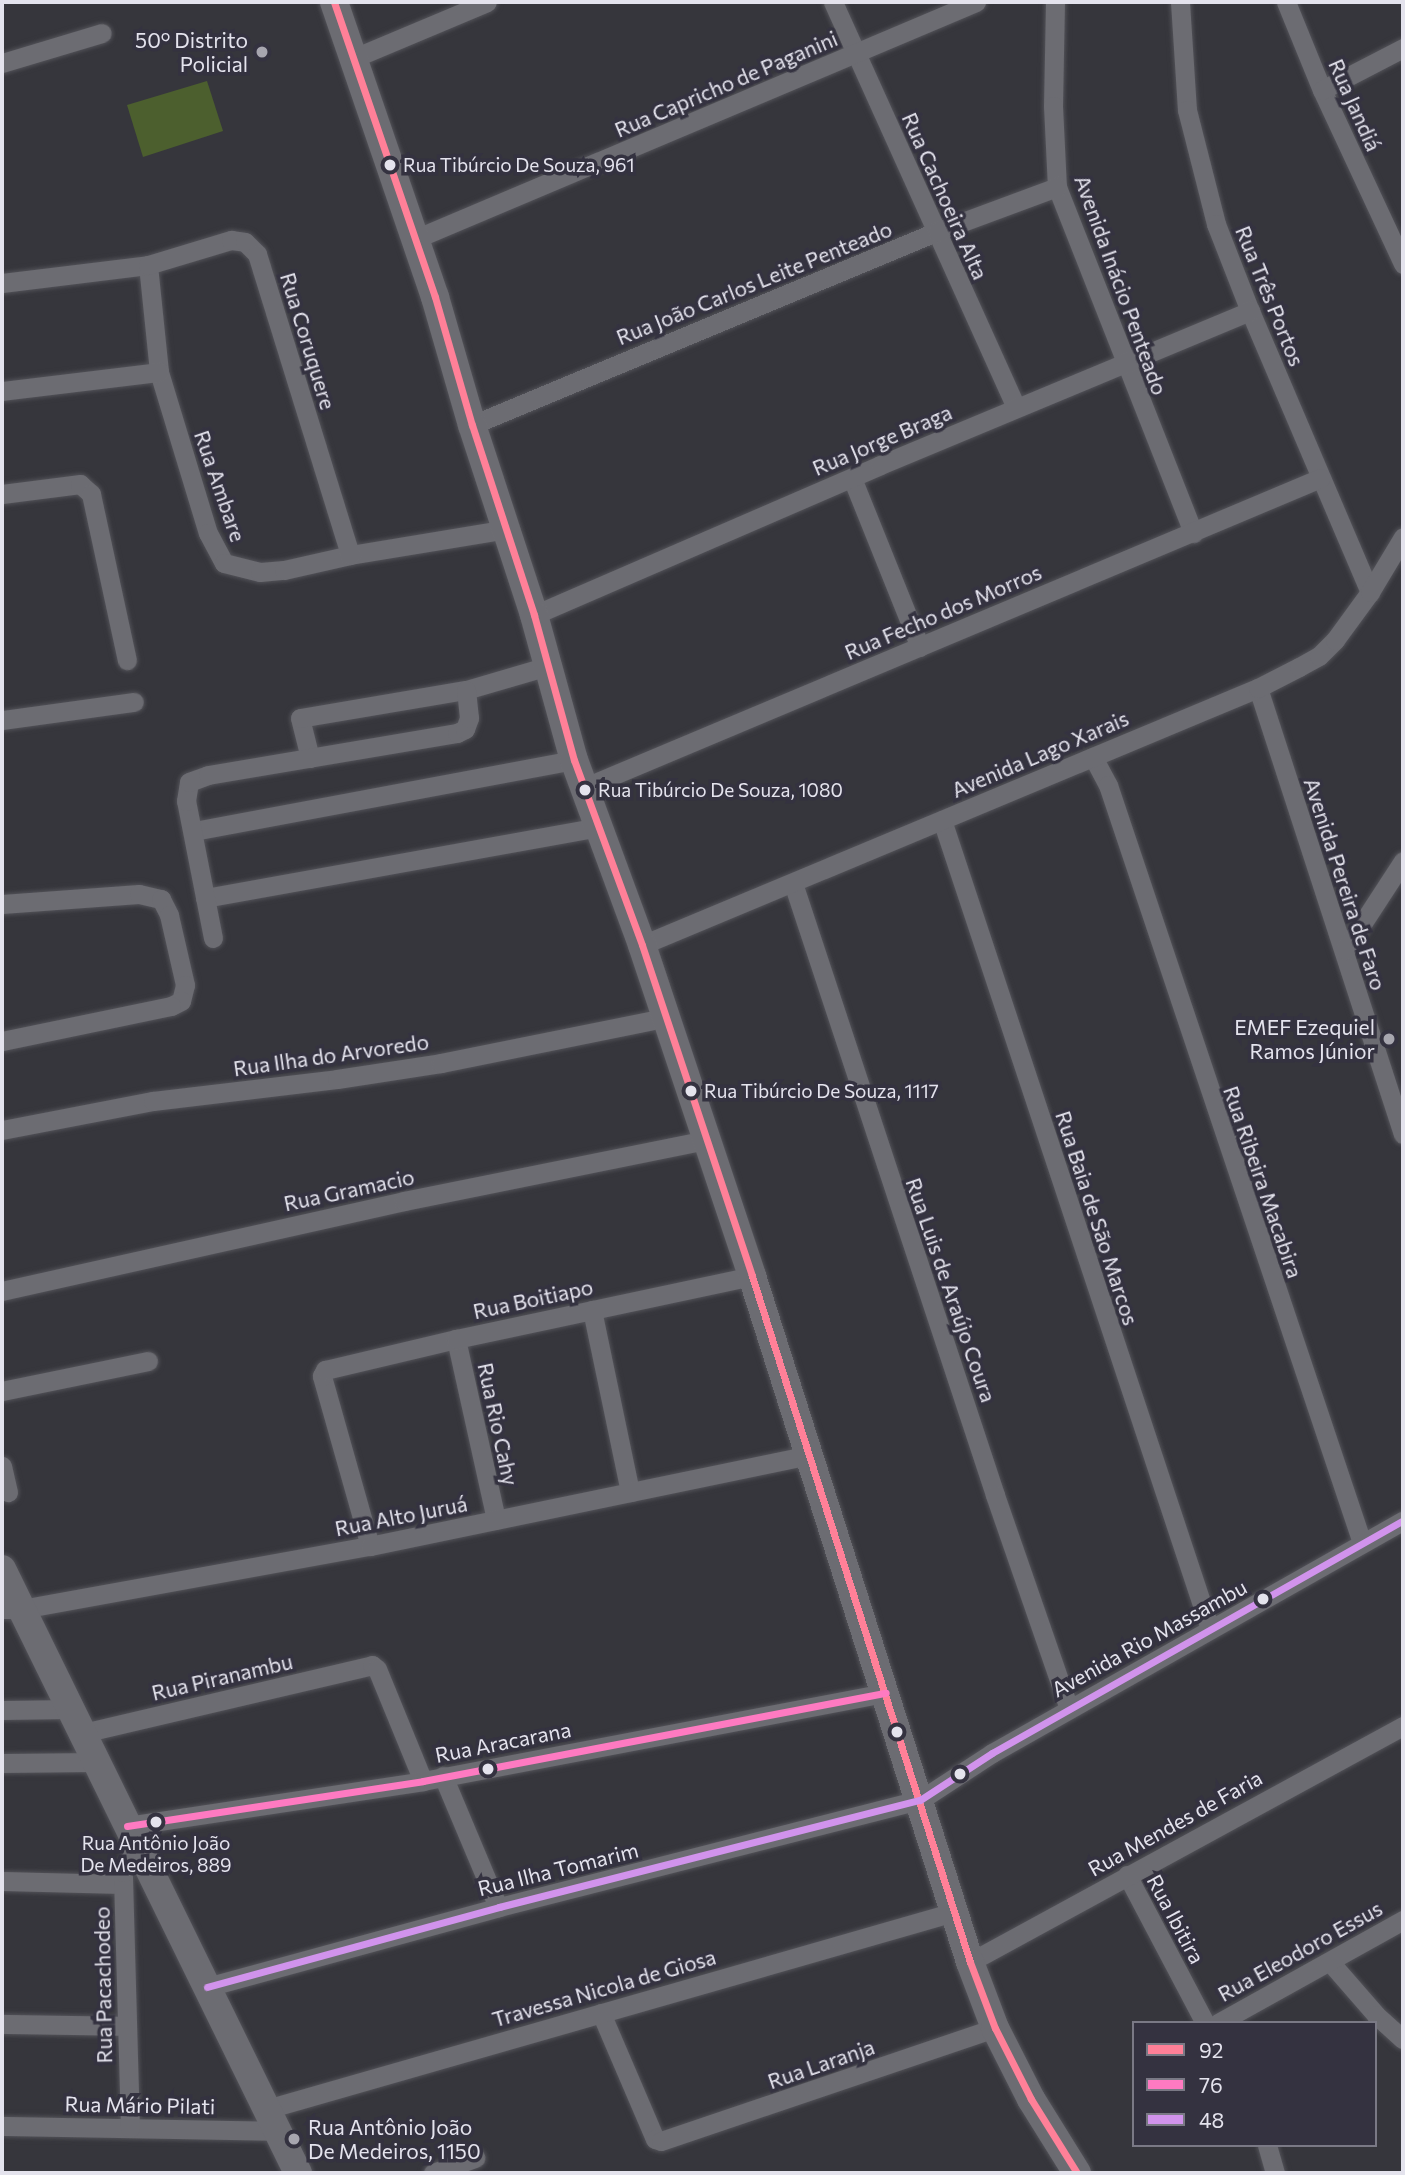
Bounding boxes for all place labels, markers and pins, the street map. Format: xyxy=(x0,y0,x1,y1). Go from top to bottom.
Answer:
place label: 50º Distrito Policial xyxy=(135,27,248,77)
marker: 50º Distrito Policial xyxy=(254,44,270,60)
place label: Rua Tibúrcio De Souza, 961 xyxy=(403,154,635,176)
marker: Rua Tibúrcio De Souza, 961 xyxy=(383,158,397,172)
place label: Rua Tibúrcio De Souza, 1080 xyxy=(598,779,843,801)
marker: Rua Tibúrcio De Souza, 1080 xyxy=(578,783,592,797)
place label: EMEF Ezequiel Ramos Júnior xyxy=(1234,1014,1375,1064)
marker: EMEF Ezequiel Ramos Júnior xyxy=(1381,1031,1397,1047)
place label: Rua Tibúrcio De Souza, 1117 xyxy=(704,1080,939,1102)
marker: Rua Tibúrcio De Souza, 1117 xyxy=(684,1084,698,1098)
unlabelled marker xyxy=(1256,1592,1270,1606)
unlabelled marker xyxy=(890,1725,904,1739)
unlabelled marker xyxy=(481,1762,495,1776)
unlabelled marker xyxy=(953,1767,967,1781)
marker: Rua Antônio João De Medeiros, 889 xyxy=(149,1815,163,1829)
place label: Rua Antônio João De Medeiros, 889 xyxy=(80,1832,232,1876)
place label: Rua Antônio João De Medeiros, 1150 xyxy=(308,2114,481,2164)
marker: Rua Antônio João De Medeiros, 1150 xyxy=(286,2131,302,2147)

